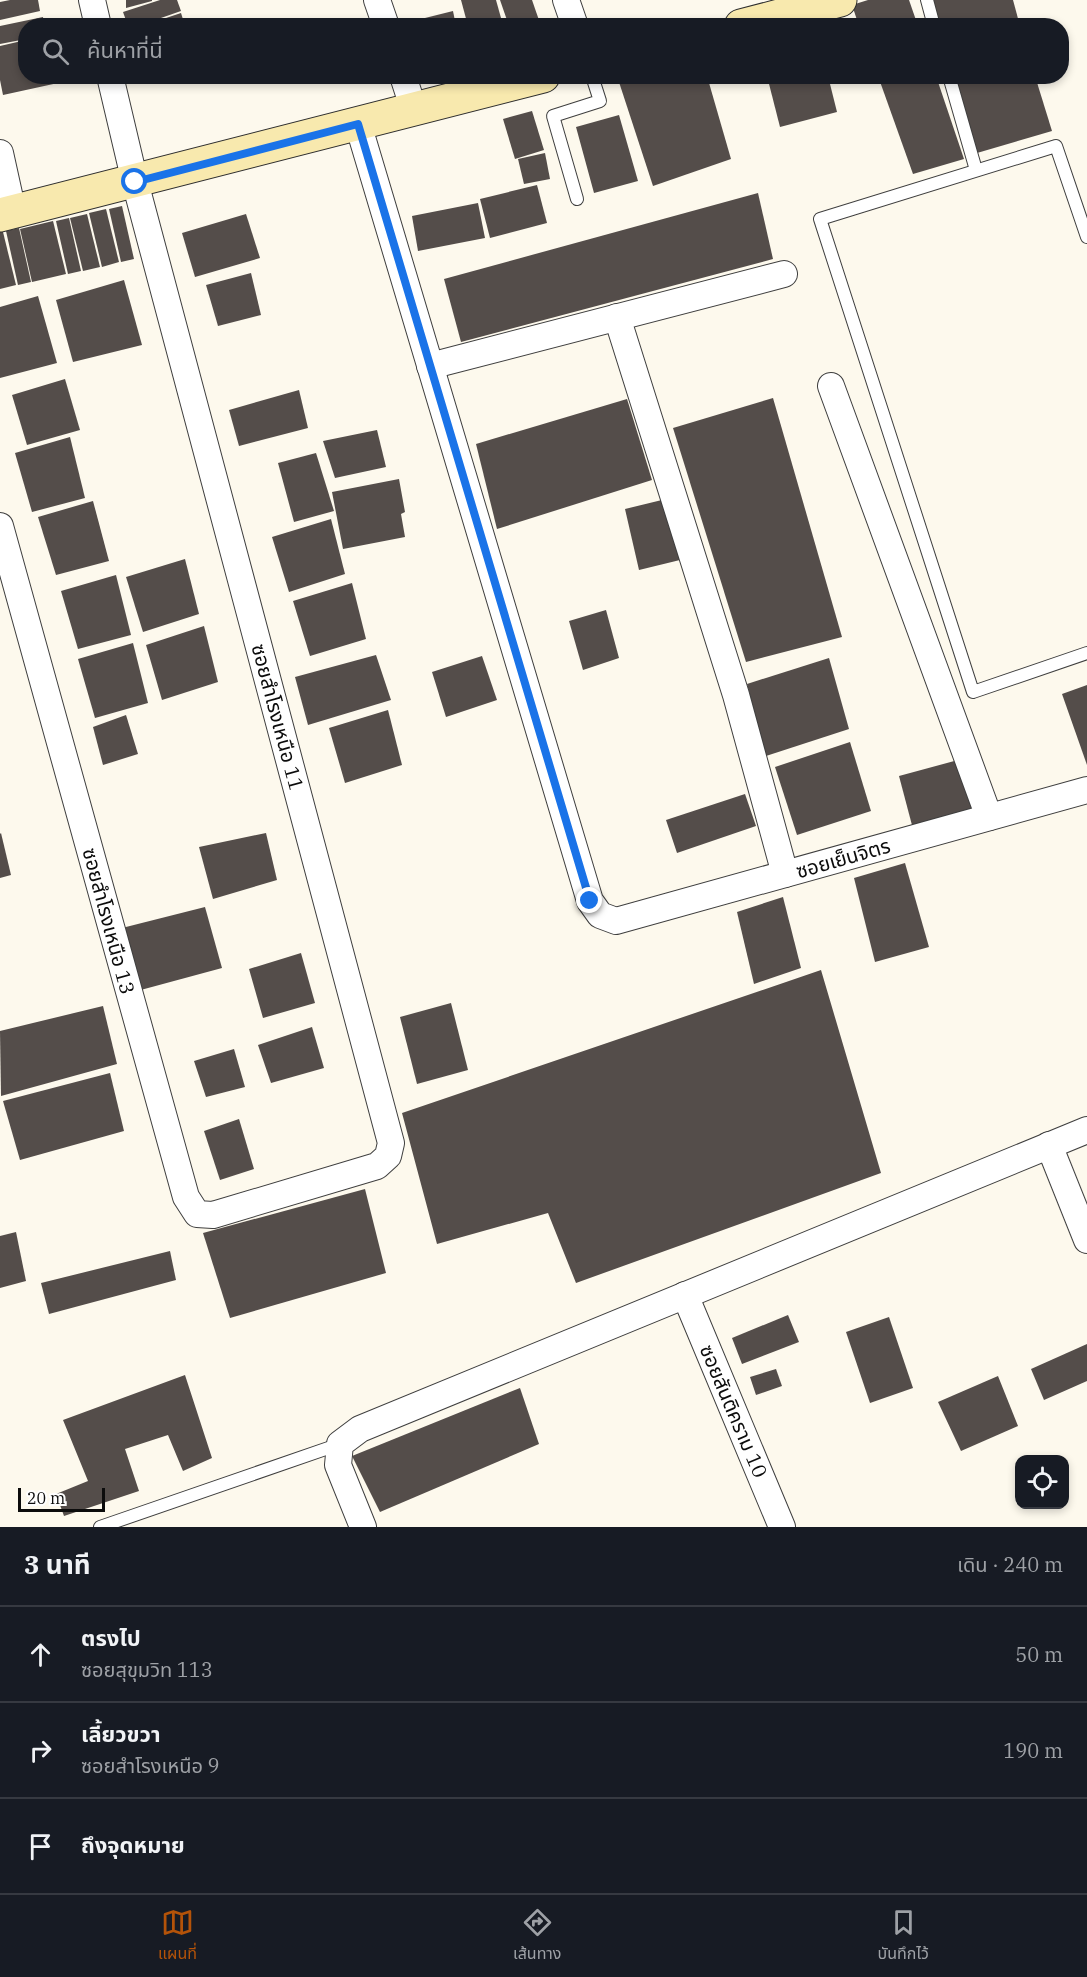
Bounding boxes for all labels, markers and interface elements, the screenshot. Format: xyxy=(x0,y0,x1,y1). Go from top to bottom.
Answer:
search box xyxy=(18,18,1069,84)
icon: search xyxy=(39,35,72,68)
text: ค้นหาที่นี่ xyxy=(87,35,163,64)
route start xyxy=(121,168,147,194)
street label: ซอยสำโรงเหนือ 11 xyxy=(245,641,311,793)
street label: ซอยเย็นจิตร xyxy=(793,832,893,884)
street label: ซอยสำโรงเหนือ 13 xyxy=(76,845,142,997)
route end xyxy=(576,887,602,913)
street label: ซอยสันติคราม 10 xyxy=(694,1340,774,1482)
map controls xyxy=(1015,1455,1069,1509)
button: locate xyxy=(1015,1455,1069,1509)
scale bar xyxy=(18,1485,105,1512)
text: 20 m xyxy=(27,1488,65,1508)
text: 3 นาที xyxy=(24,1547,90,1581)
text: เดิน · 240 m xyxy=(957,1551,1063,1578)
text: ตรงไป xyxy=(81,1623,141,1652)
icon: ahead xyxy=(24,1638,57,1671)
text: 50 m xyxy=(1015,1641,1063,1668)
text: ซอยสุขุมวิท 113 xyxy=(81,1656,213,1683)
text: เลี้ยวขวา xyxy=(81,1719,161,1748)
icon: right xyxy=(24,1734,57,1767)
text: 190 m xyxy=(1003,1737,1063,1764)
text: ซอยสำโรงเหนือ 9 xyxy=(81,1752,220,1779)
icon: arrive xyxy=(24,1830,57,1863)
text: ถึงจุดหมาย xyxy=(81,1830,185,1859)
tab: แผนที่ xyxy=(158,1906,197,1966)
tab: เส้นทาง xyxy=(513,1906,561,1966)
tab: บันทึกไว้ xyxy=(878,1906,929,1966)

